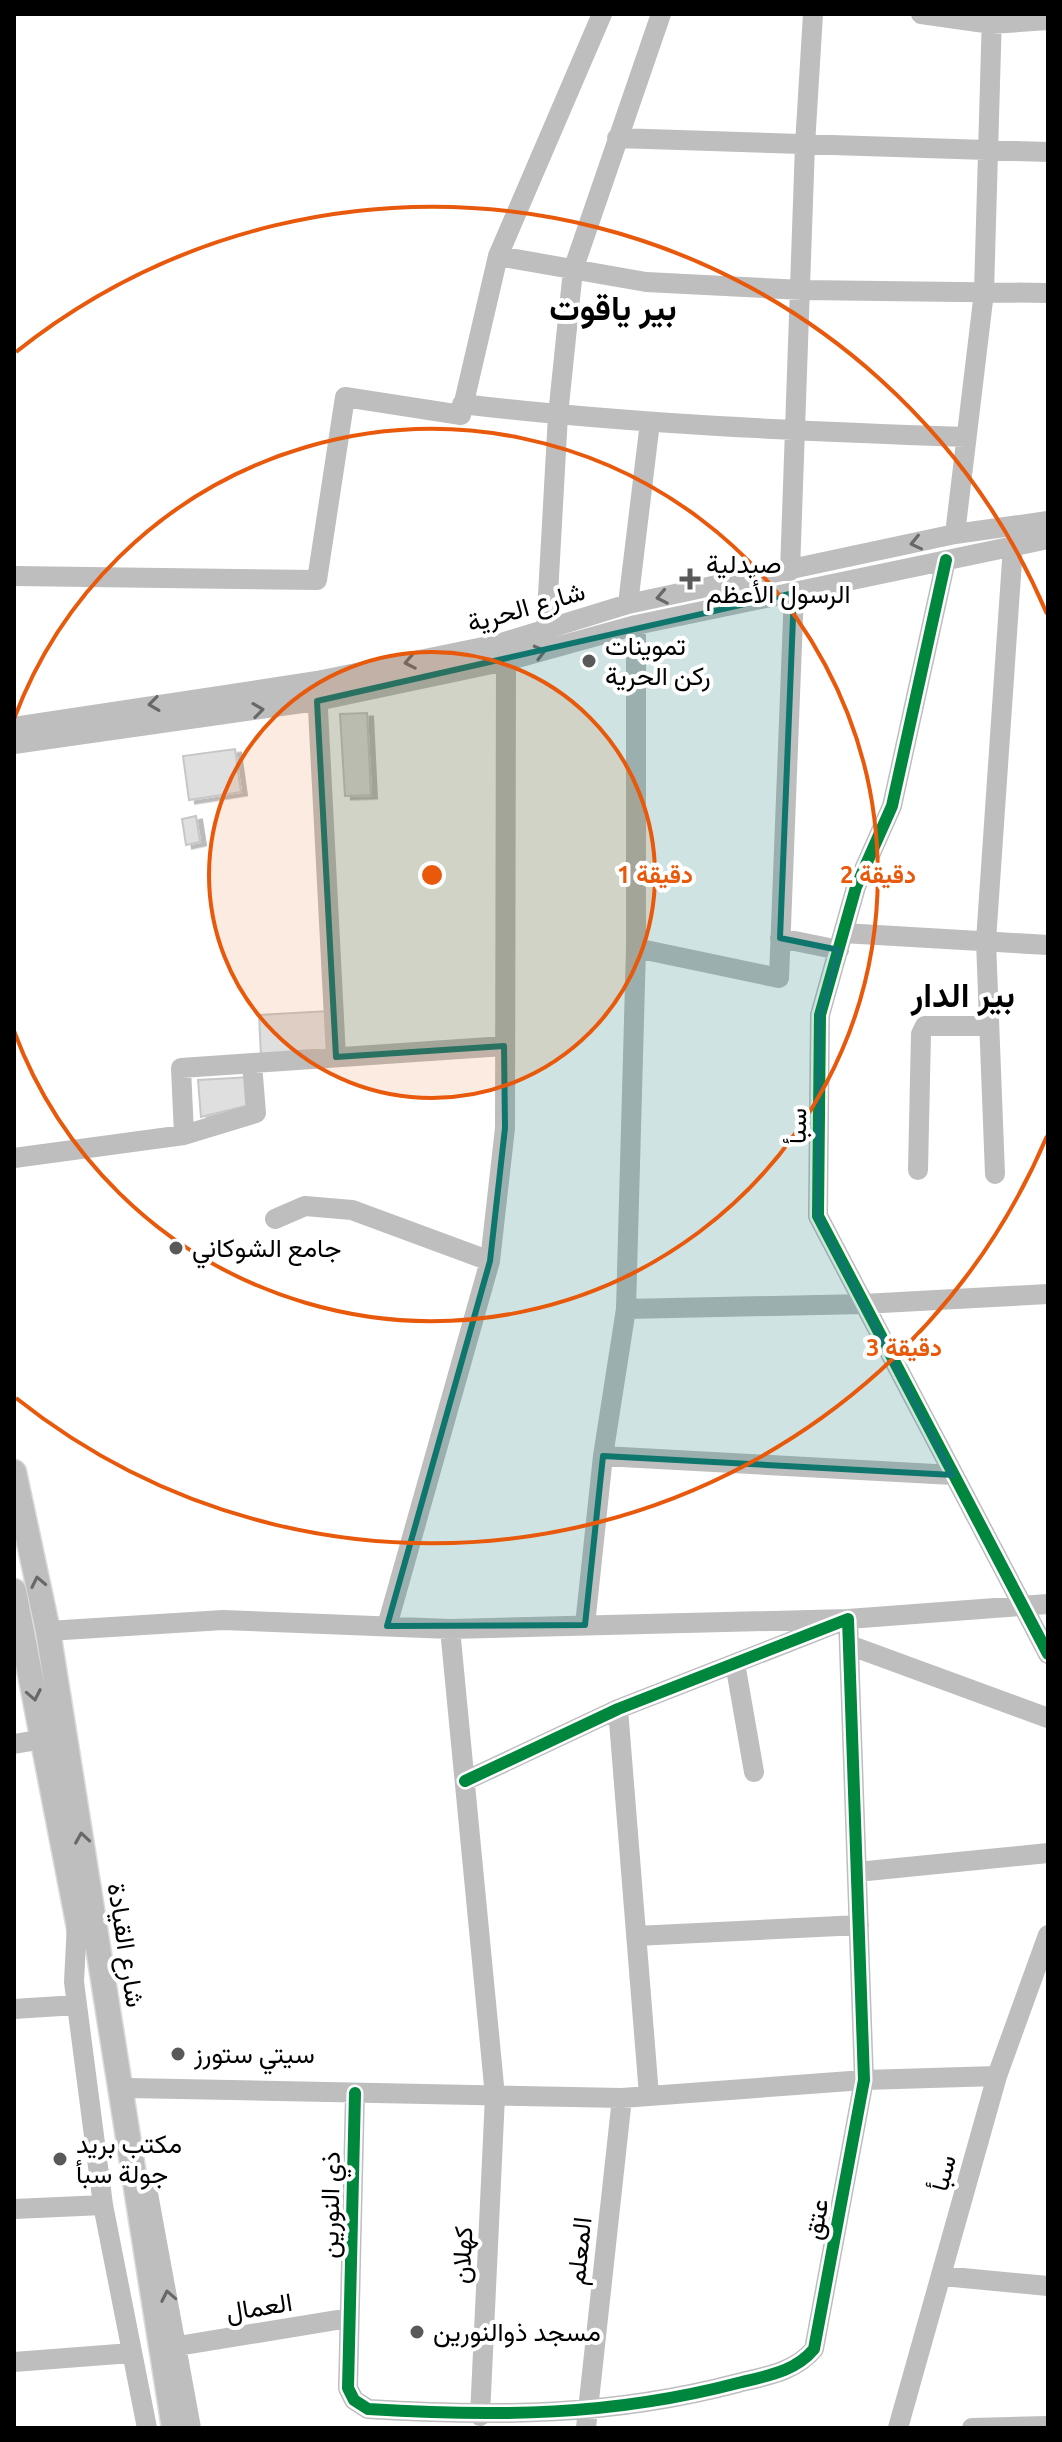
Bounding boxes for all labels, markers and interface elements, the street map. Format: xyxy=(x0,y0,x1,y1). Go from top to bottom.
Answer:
district label: بير ياقوت xyxy=(549,288,677,330)
one-way arrow xyxy=(910,534,923,551)
place label: صيدلية الرسول الأعظم xyxy=(706,549,851,611)
marker: صيدلية الرسول الأعظم xyxy=(681,570,699,588)
street label: شارع الحرية xyxy=(464,576,589,641)
one-way arrow xyxy=(655,588,669,605)
place label: تموينات ركن الحرية xyxy=(605,631,711,692)
one-way arrow xyxy=(532,645,546,661)
marker: تموينات ركن الحرية xyxy=(580,652,598,670)
one-way arrow xyxy=(404,653,418,670)
one-way arrow xyxy=(147,695,161,712)
one-way arrow xyxy=(251,702,264,719)
centre of rings xyxy=(418,861,446,889)
text: 1 دقيقة xyxy=(617,861,693,889)
text: 2 دقيقة xyxy=(840,861,916,889)
district label: بير الدار xyxy=(910,975,1015,1017)
street label: سبأ xyxy=(782,1108,812,1144)
place label: جامع الشوكاني xyxy=(192,1233,341,1269)
marker: جامع الشوكاني xyxy=(167,1239,185,1257)
text: 3 دقيقة xyxy=(866,1334,942,1362)
one-way arrow xyxy=(30,1576,47,1589)
one-way arrow xyxy=(25,1688,42,1702)
one-way arrow xyxy=(74,1832,91,1845)
street label: شارع القيادة xyxy=(98,1881,151,2010)
place label: سيتي ستورز xyxy=(193,2039,315,2075)
marker: سيتي ستورز xyxy=(169,2045,187,2063)
place label: مكتب بريد جولة سبأ xyxy=(76,2129,182,2190)
marker: مكتب بريد جولة سبأ xyxy=(51,2150,69,2168)
street label: ذي النورين xyxy=(314,2151,352,2259)
street label: سبأ xyxy=(924,2152,962,2194)
street label: عتق xyxy=(797,2196,836,2242)
street label: المعلم xyxy=(561,2216,599,2287)
street label: كهلان xyxy=(446,2225,479,2285)
street label: العمال xyxy=(224,2287,294,2328)
one-way arrow xyxy=(160,2290,177,2303)
place label: مسجد ذوالنورين xyxy=(433,2317,601,2348)
marker: مسجد ذوالنورين xyxy=(408,2323,426,2341)

